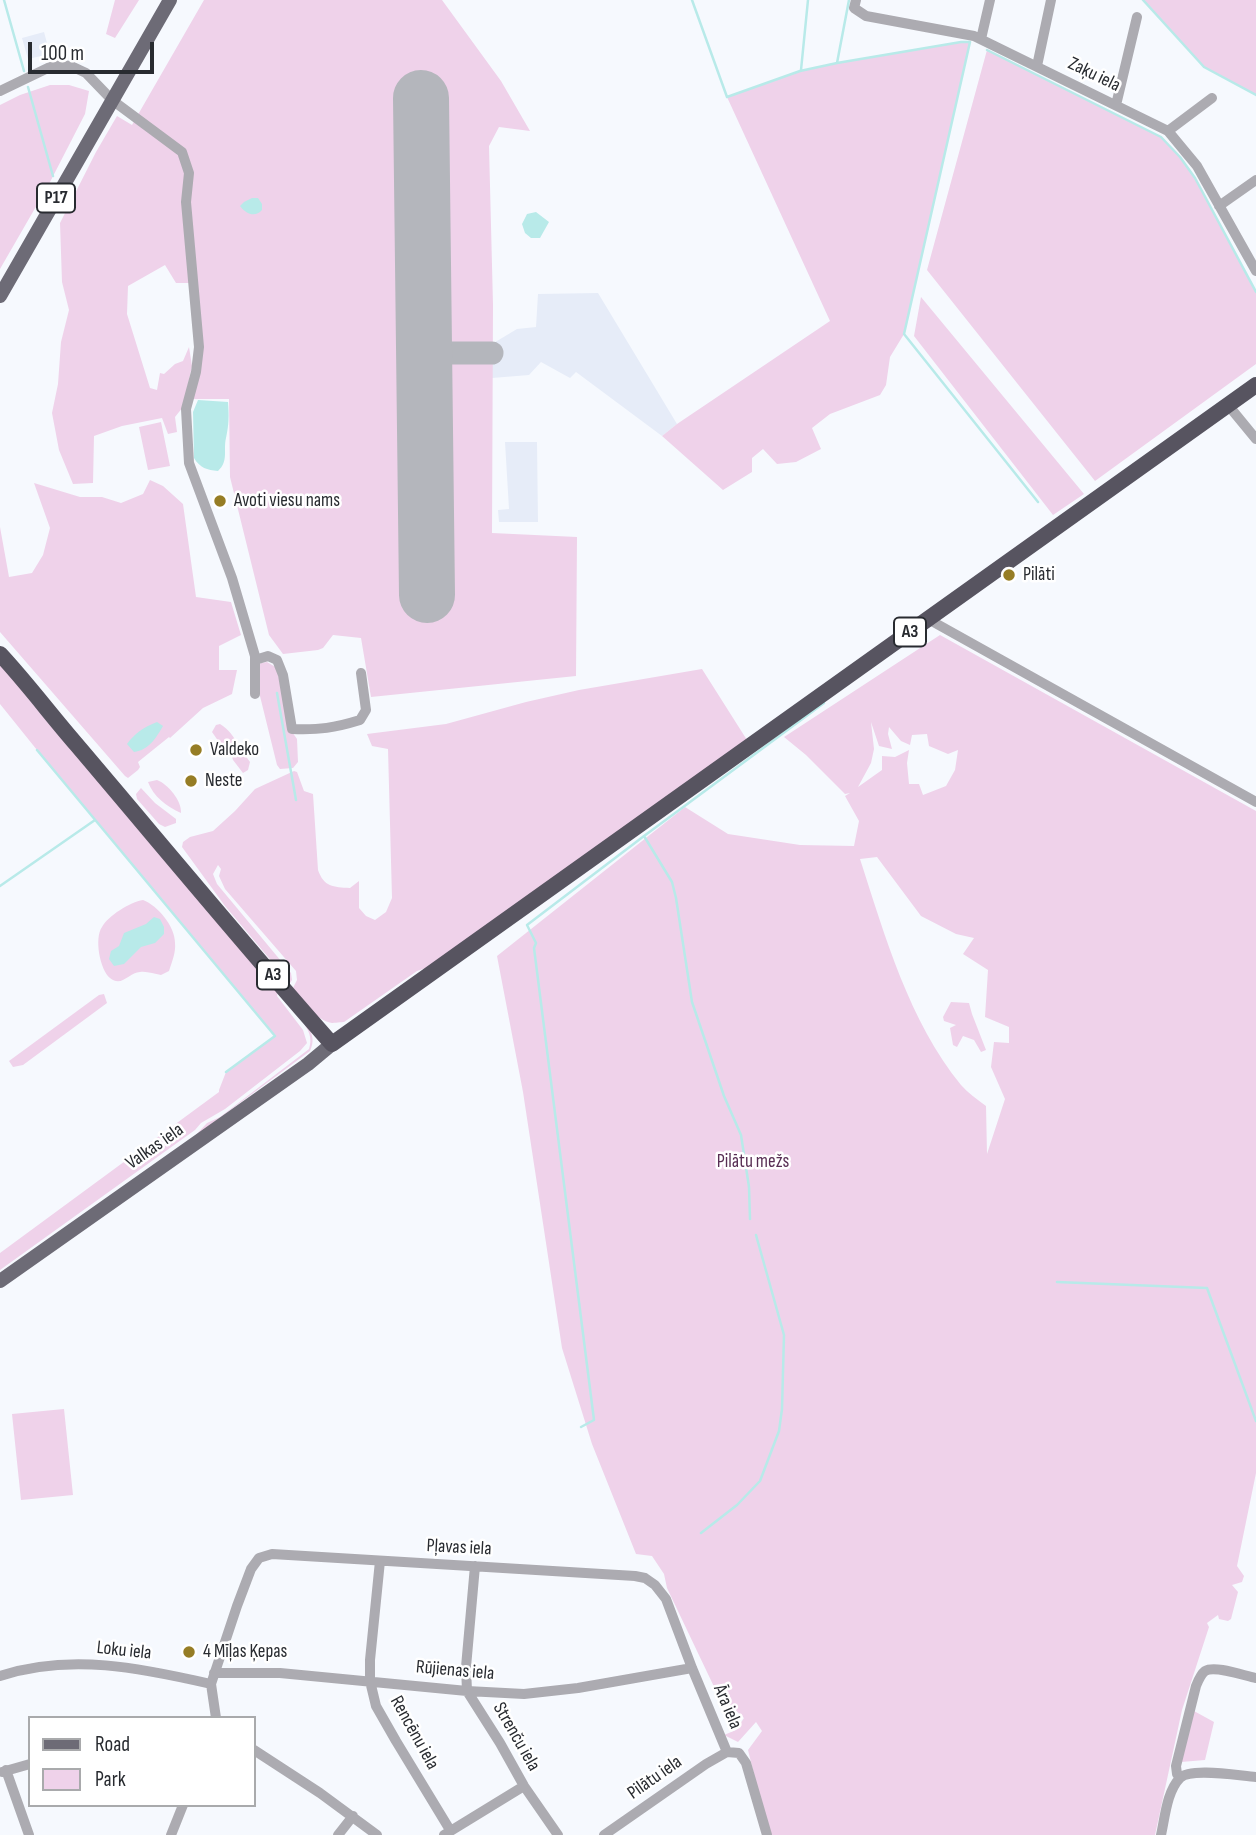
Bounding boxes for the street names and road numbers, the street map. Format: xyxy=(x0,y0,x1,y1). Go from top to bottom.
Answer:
street label: Zaķu iela xyxy=(1064,53,1124,97)
road number: P17 xyxy=(37,183,75,212)
road number: A3 xyxy=(894,618,926,646)
road number: A3 xyxy=(257,960,289,990)
street label: Valkas iela xyxy=(122,1119,188,1175)
street label: Pļavas iela xyxy=(426,1535,492,1561)
street label: Loku iela xyxy=(95,1637,153,1665)
street label: Rūjienas iela xyxy=(415,1656,495,1686)
street label: Āra iela xyxy=(708,1681,746,1733)
street label: Rencēnu iela xyxy=(384,1692,444,1774)
street label: Strenču iela xyxy=(487,1699,545,1775)
street label: Pilātu iela xyxy=(623,1751,687,1805)

